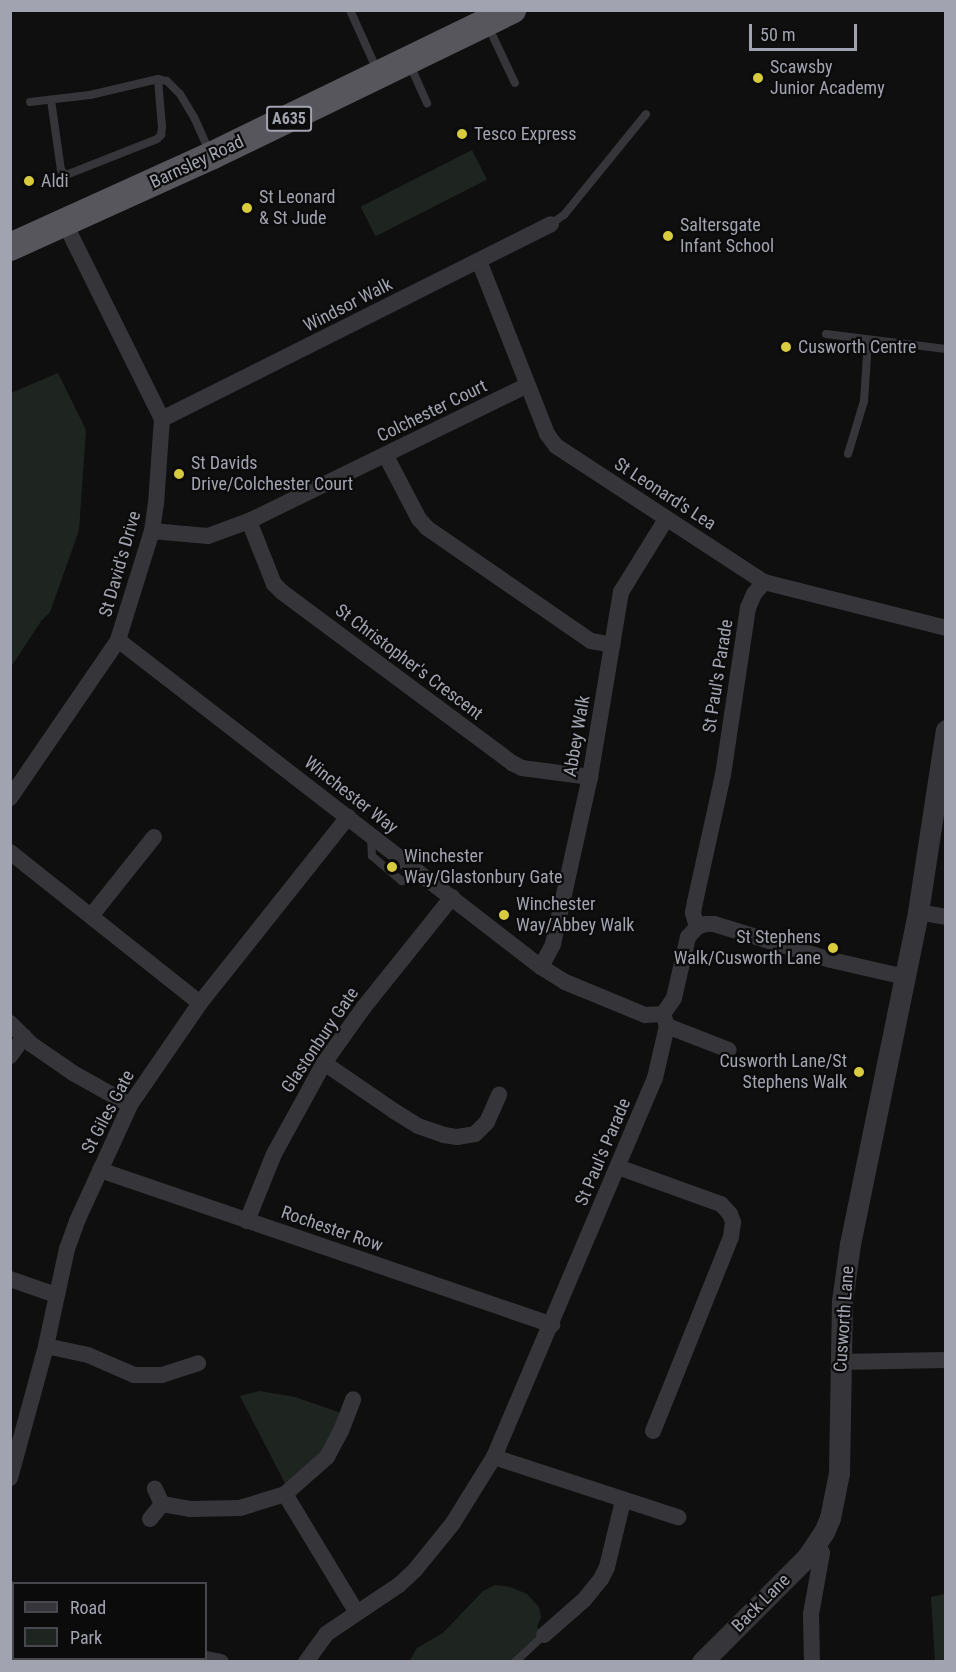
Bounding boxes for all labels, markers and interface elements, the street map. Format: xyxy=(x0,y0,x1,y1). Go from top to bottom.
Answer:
scale bar xyxy=(752,12,860,50)
text: 50 m xyxy=(760,24,795,45)
place label: Scawsby Junior Academy xyxy=(770,57,885,100)
marker: Scawsby Junior Academy xyxy=(751,71,765,85)
road number: A635 xyxy=(265,106,313,132)
place label: Tesco Express xyxy=(474,123,577,145)
marker: Tesco Express xyxy=(455,127,469,141)
street label: Barnsley Road xyxy=(147,131,247,193)
place label: Aldi xyxy=(41,170,69,192)
marker: Aldi xyxy=(22,174,36,188)
place label: St Leonard & St Jude xyxy=(259,187,335,230)
marker: St Leonard & St Jude xyxy=(240,201,254,215)
place label: Saltersgate Infant School xyxy=(680,215,774,258)
marker: Saltersgate Infant School xyxy=(661,229,675,243)
street label: Windsor Walk xyxy=(300,273,396,337)
place label: Cusworth Centre xyxy=(798,336,916,358)
marker: Cusworth Centre xyxy=(779,340,793,354)
street label: Colchester Court xyxy=(374,375,490,447)
place label: St Davids Drive/Colchester Court xyxy=(191,453,353,496)
street label: St Leonard's Lea xyxy=(610,453,720,535)
marker: St Davids Drive/Colchester Court xyxy=(172,467,186,481)
street label: St David's Drive xyxy=(95,509,145,619)
street label: St Christopher's Crescent xyxy=(331,599,487,725)
street label: St Paul's Parade xyxy=(698,618,738,734)
street label: Abbey Walk xyxy=(559,694,595,778)
street label: Winchester Way xyxy=(300,752,402,838)
place label: Winchester Way/Glastonbury Gate xyxy=(404,846,562,888)
marker: Winchester Way/Glastonbury Gate xyxy=(385,860,399,874)
place label: Winchester Way/Abbey Walk xyxy=(516,894,634,936)
marker: Winchester Way/Abbey Walk xyxy=(497,908,511,922)
place label: St Stephens Walk/Cusworth Lane xyxy=(674,927,821,970)
marker: St Stephens Walk/Cusworth Lane xyxy=(826,941,840,955)
street label: Glastonbury Gate xyxy=(277,983,363,1097)
place label: Cusworth Lane/St Stephens Walk xyxy=(719,1051,847,1094)
marker: Cusworth Lane/St Stephens Walk xyxy=(852,1065,866,1079)
street label: St Giles Gate xyxy=(77,1067,139,1157)
street label: St Paul's Parade xyxy=(571,1095,635,1209)
street label: Rochester Row xyxy=(278,1202,386,1256)
street label: Cusworth Lane xyxy=(830,1265,858,1373)
street label: Back Lane xyxy=(727,1569,795,1637)
legend xyxy=(12,1582,207,1660)
text: Road xyxy=(70,1597,106,1618)
text: Park xyxy=(70,1627,102,1648)

